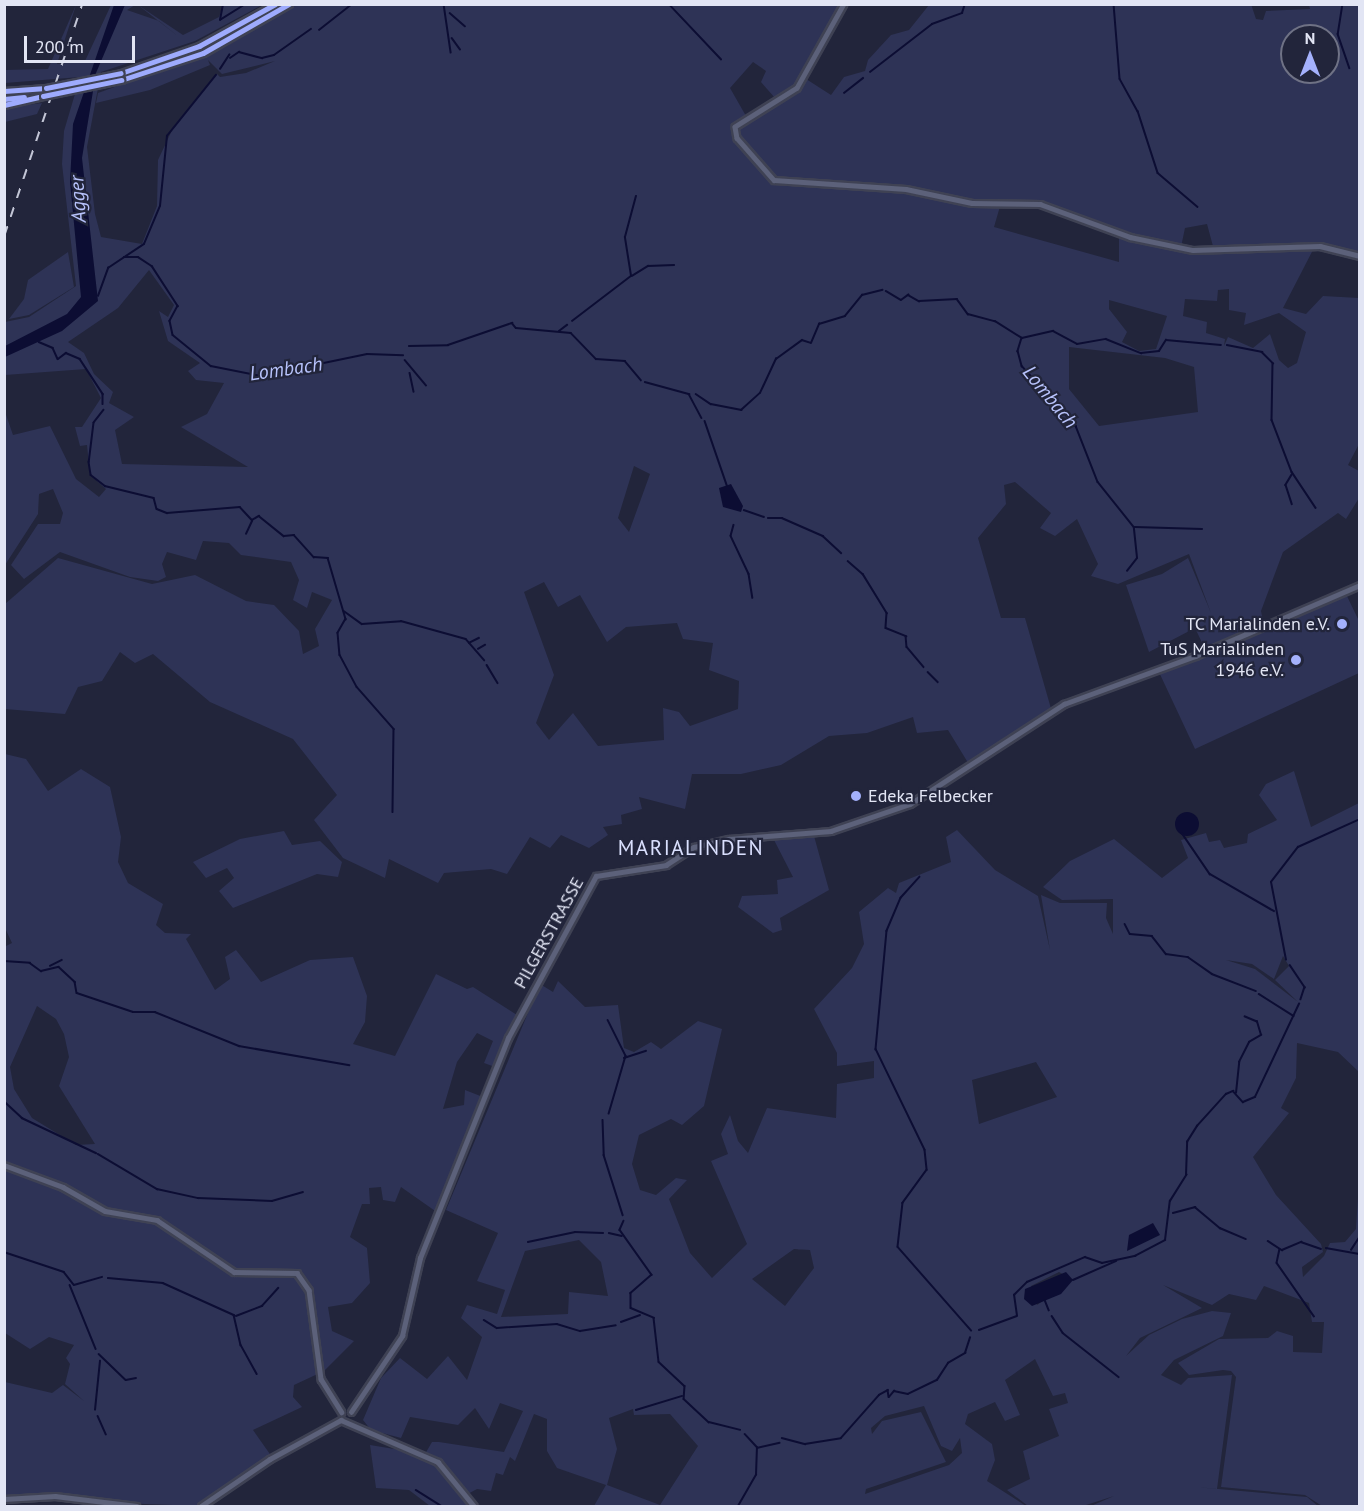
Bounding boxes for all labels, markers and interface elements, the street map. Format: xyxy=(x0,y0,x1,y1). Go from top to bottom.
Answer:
scale bar xyxy=(27,24,138,62)
north arrow xyxy=(1280,24,1340,84)
text: N xyxy=(1305,28,1315,48)
text: 200 m xyxy=(35,35,84,58)
water label: Agger xyxy=(65,175,91,223)
water label: Lombach xyxy=(248,352,324,386)
water label: Lombach xyxy=(1018,361,1082,433)
place label: TC Marialinden e.V. xyxy=(1185,613,1330,635)
marker: TC Marialinden e.V. xyxy=(1335,617,1349,631)
place label: TuS Marialinden 1946 e.V. xyxy=(1160,639,1284,682)
marker: TuS Marialinden 1946 e.V. xyxy=(1289,653,1303,667)
place label: Edeka Felbecker xyxy=(868,785,993,807)
marker: Edeka Felbecker xyxy=(849,789,863,803)
district label: MARIALINDEN xyxy=(618,835,764,861)
street label: PILGERSTRASSE xyxy=(510,874,588,992)

